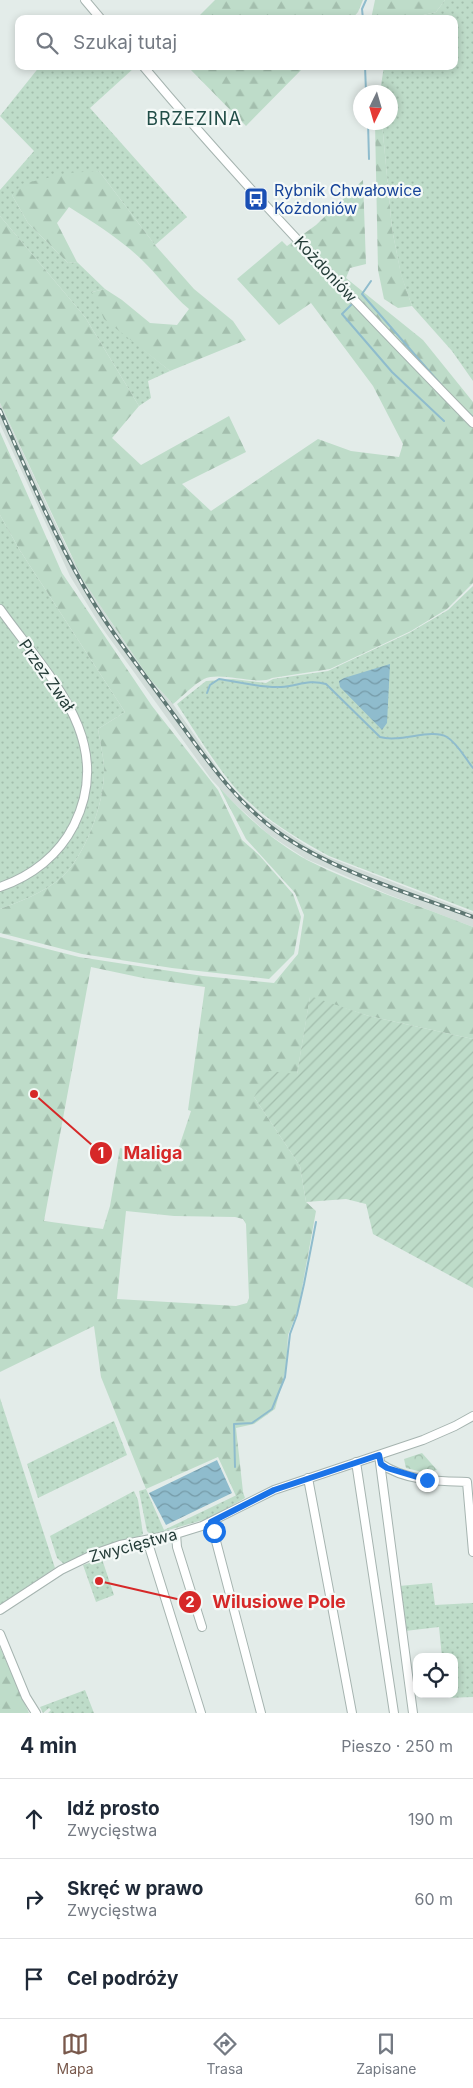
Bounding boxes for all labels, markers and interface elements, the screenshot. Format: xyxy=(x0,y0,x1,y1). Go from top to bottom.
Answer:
search box xyxy=(15,15,458,70)
icon: search xyxy=(33,29,61,57)
text: Szukaj tutaj xyxy=(73,31,177,54)
north arrow xyxy=(353,85,398,130)
district label: BRZEZINA xyxy=(146,108,242,129)
place label: Rybnik Chwałowice Kożdoniów xyxy=(274,180,422,218)
bus stop icon: Rybnik Chwałowice Kożdoniów xyxy=(243,186,269,212)
street label: Kożdoniów xyxy=(290,232,362,306)
street label: Przez Zwał xyxy=(15,635,79,715)
callout: Maliga xyxy=(89,1136,193,1169)
text: Maliga xyxy=(124,1142,182,1163)
text: 1 xyxy=(98,1143,104,1162)
route end xyxy=(416,1469,439,1492)
route start xyxy=(203,1520,226,1543)
street label: Zwycięstwa xyxy=(87,1524,179,1566)
callout: Wilusiowe Pole xyxy=(177,1586,356,1619)
text: Wilusiowe Pole xyxy=(212,1591,346,1612)
text: 2 xyxy=(185,1592,195,1611)
map controls xyxy=(413,1653,458,1698)
button: locate xyxy=(413,1653,458,1698)
text: 4 min xyxy=(20,1733,77,1758)
text: Pieszo · 250 m xyxy=(341,1736,453,1756)
text: Idź prosto xyxy=(67,1797,160,1820)
icon: ahead xyxy=(20,1805,48,1833)
text: 190 m xyxy=(408,1809,453,1829)
text: Zwycięstwa xyxy=(67,1820,157,1840)
text: Skręć w prawo xyxy=(67,1877,203,1900)
icon: right xyxy=(20,1885,48,1913)
text: 60 m xyxy=(414,1889,453,1909)
text: Zwycięstwa xyxy=(67,1900,157,1920)
icon: arrive xyxy=(20,1965,48,1993)
text: Cel podróży xyxy=(67,1967,179,1990)
tab: Mapa xyxy=(56,2030,94,2077)
tab: Trasa xyxy=(207,2030,243,2077)
tab: Zapisane xyxy=(356,2030,417,2077)

